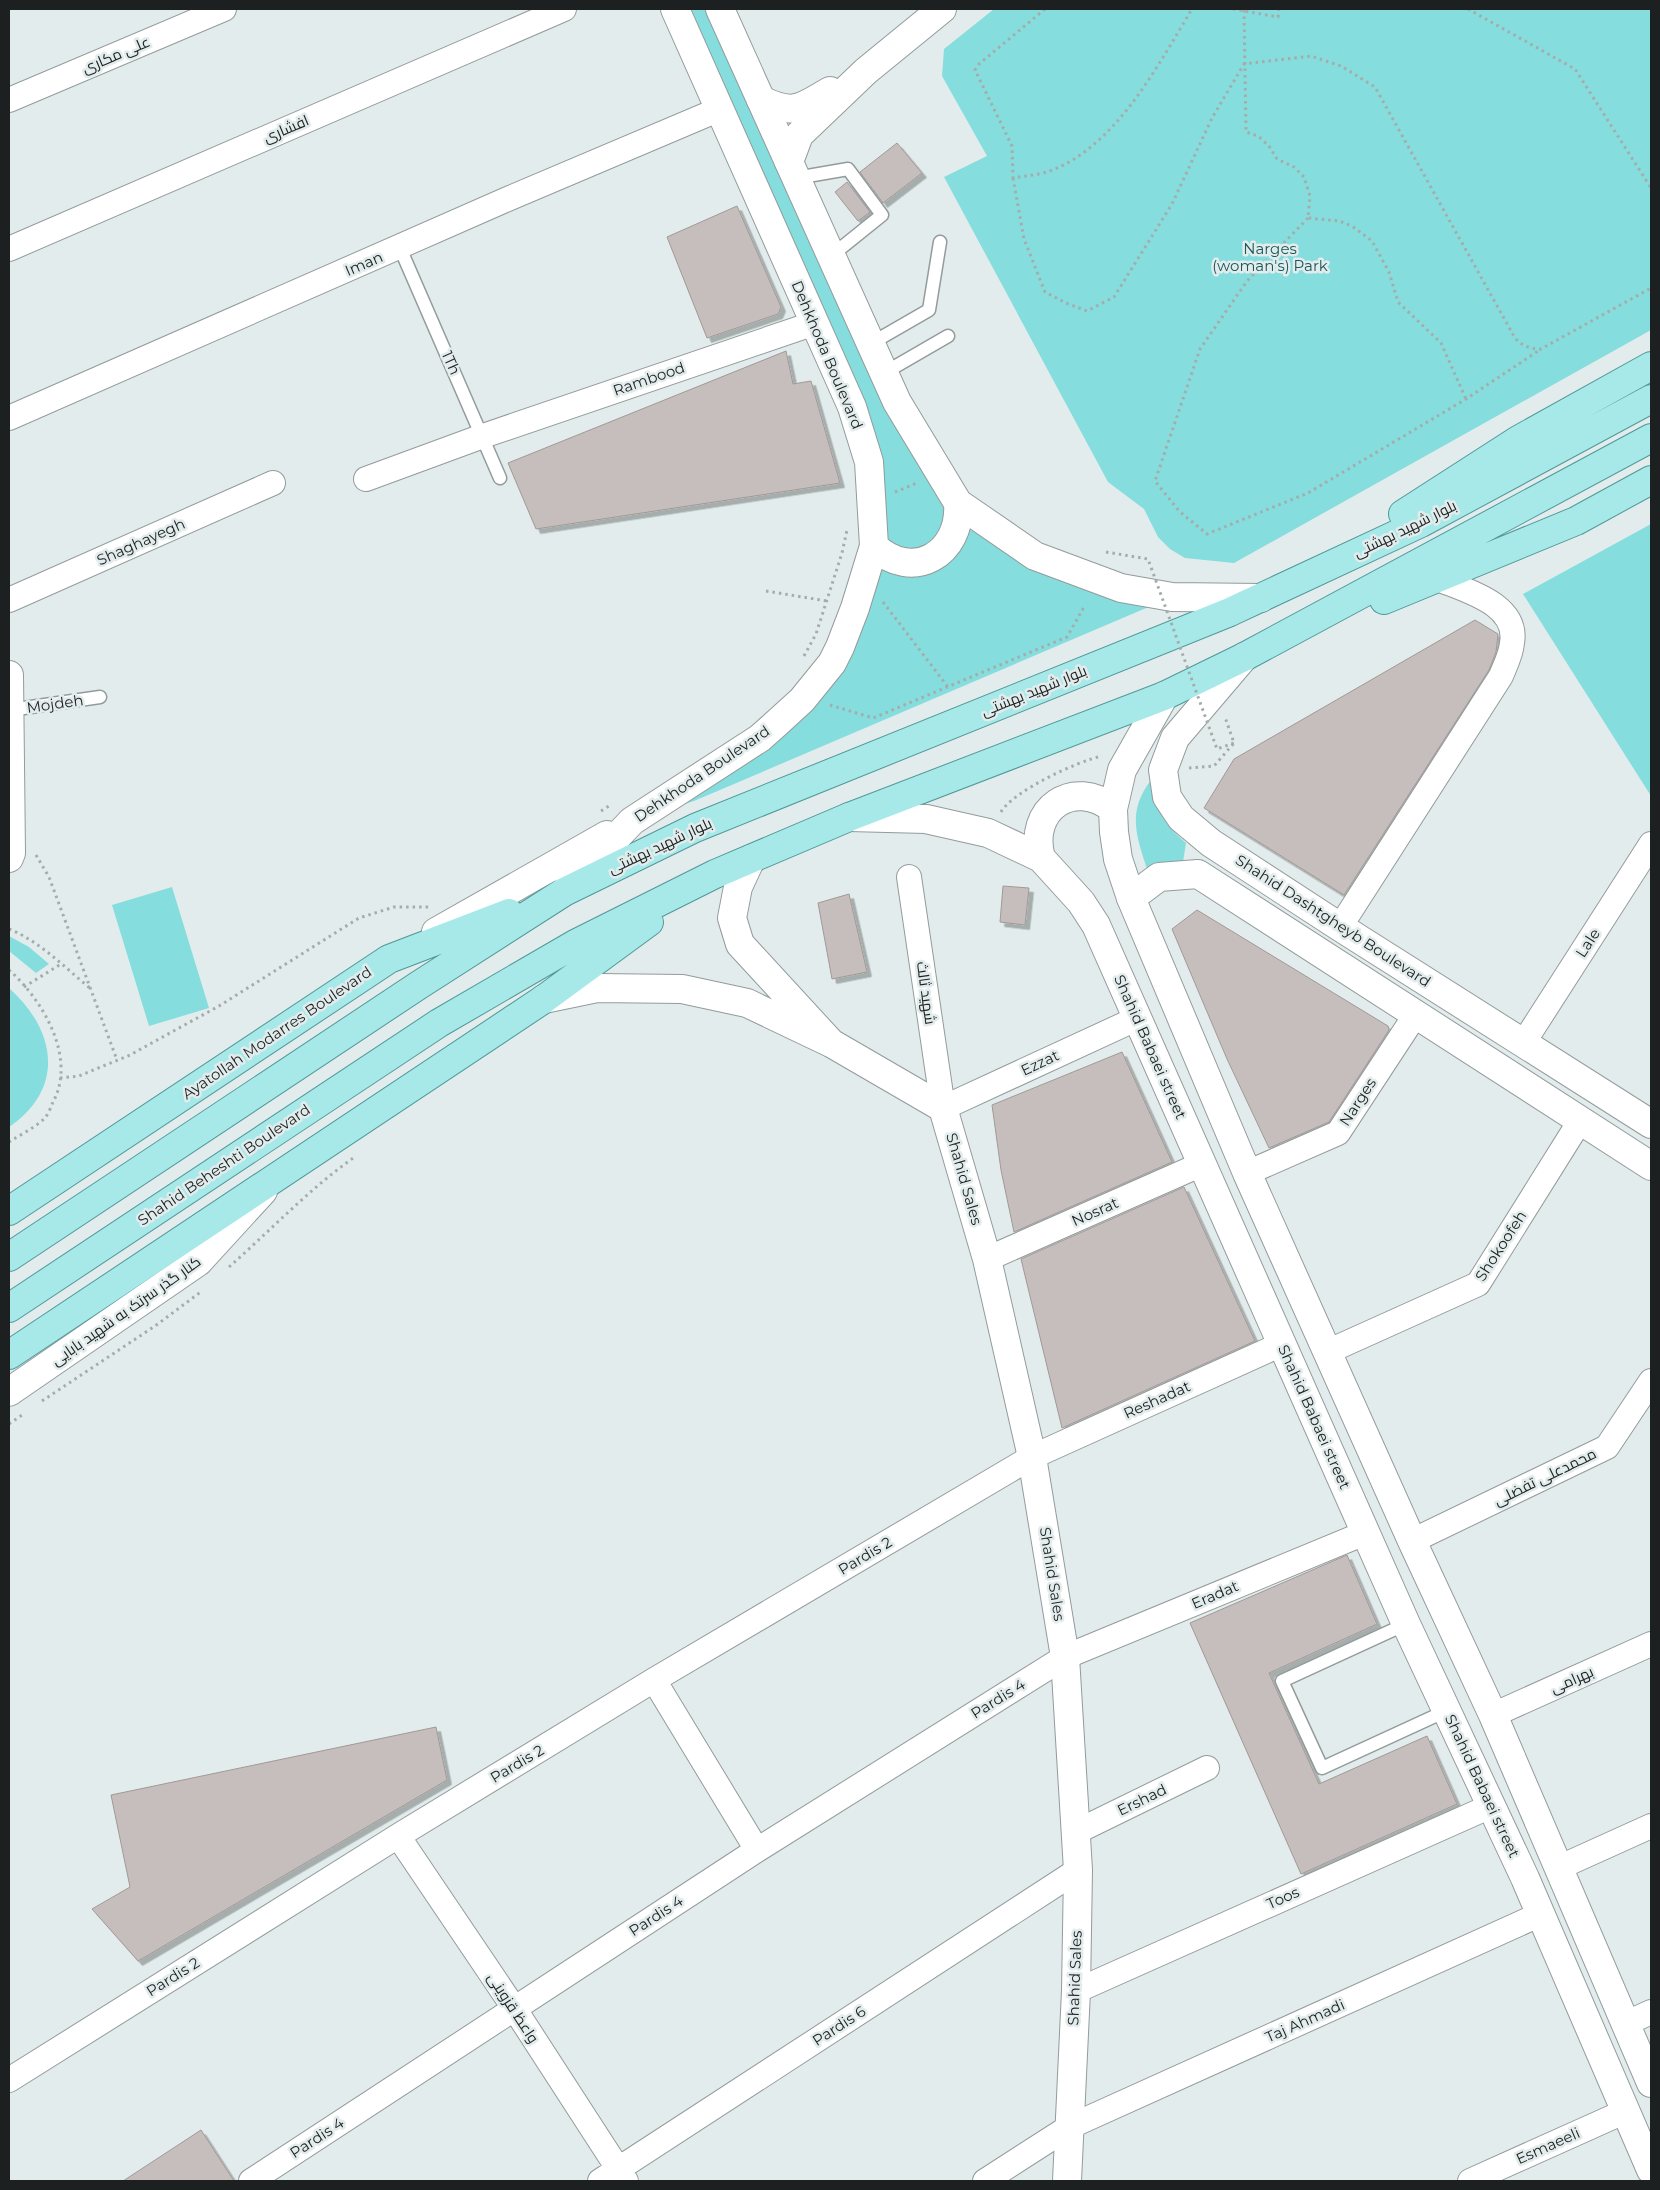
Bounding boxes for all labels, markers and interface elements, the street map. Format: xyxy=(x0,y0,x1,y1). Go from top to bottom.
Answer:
street label: علی مکاری xyxy=(79,32,153,78)
street label: افشاری xyxy=(260,110,312,148)
park label: Narges (woman's) Park xyxy=(1212,239,1328,275)
street label: Iman xyxy=(342,247,386,280)
street label: Dehkhoda Boulevard xyxy=(788,278,867,432)
street label: 1Th xyxy=(438,348,465,378)
street label: Rambood xyxy=(610,357,687,400)
street label: بلوار شهید بهشتی xyxy=(1350,495,1460,563)
street label: Shaghayegh xyxy=(94,514,188,569)
street label: بلوار شهید بهشتی xyxy=(978,661,1090,721)
street label: Mojdeh xyxy=(25,690,85,717)
street label: Dehkhoda Boulevard xyxy=(630,721,773,826)
street label: بلوار شهید بهشتی xyxy=(605,813,715,879)
street label: Shahid Dashtgheyb Boulevard xyxy=(1232,850,1434,991)
street label: Lale xyxy=(1571,925,1604,961)
street label: شهید ثالث xyxy=(912,960,940,1026)
street label: Ayatollah Modarres Boulevard xyxy=(178,962,375,1103)
street label: Shahid Babaei street xyxy=(1110,972,1191,1122)
street label: Ezzat xyxy=(1018,1045,1062,1080)
street label: Narges xyxy=(1335,1074,1380,1129)
street label: Shahid Beheshti Boulevard xyxy=(134,1100,314,1229)
street label: Shahid Sales xyxy=(942,1131,987,1227)
street label: Nosrat xyxy=(1068,1193,1121,1230)
street label: Shokoofeh xyxy=(1471,1207,1530,1285)
street label: کنار گذر سرتک به شهید بابایی xyxy=(47,1252,205,1370)
street label: Shahid Babaei street xyxy=(1274,1342,1355,1492)
street label: Reshadat xyxy=(1120,1376,1193,1423)
street label: محمدعلی تفضلی xyxy=(1490,1444,1600,1510)
street label: Shahid Sales xyxy=(1036,1526,1069,1622)
street label: Pardis 2 xyxy=(834,1532,895,1579)
street label: Eradat xyxy=(1188,1576,1241,1613)
street label: بهرامی xyxy=(1547,1662,1597,1698)
street label: Pardis 4 xyxy=(967,1674,1029,1723)
street label: Shahid Babaei street xyxy=(1441,1711,1524,1861)
street label: Pardis 2 xyxy=(486,1740,547,1787)
street label: Ershad xyxy=(1114,1780,1170,1820)
street label: Toos xyxy=(1263,1882,1302,1913)
street label: Pardis 4 xyxy=(625,1891,686,1940)
street label: Shahid Sales xyxy=(1063,1930,1086,2026)
street label: Pardis 2 xyxy=(143,1953,203,2000)
street label: واعظ قزوینی xyxy=(483,1969,543,2047)
street label: Taj Ahmadi xyxy=(1262,1995,1347,2046)
street label: Pardis 6 xyxy=(808,2001,869,2050)
street label: Pardis 4 xyxy=(286,2113,347,2162)
street label: Esmaeeli xyxy=(1513,2123,1583,2168)

